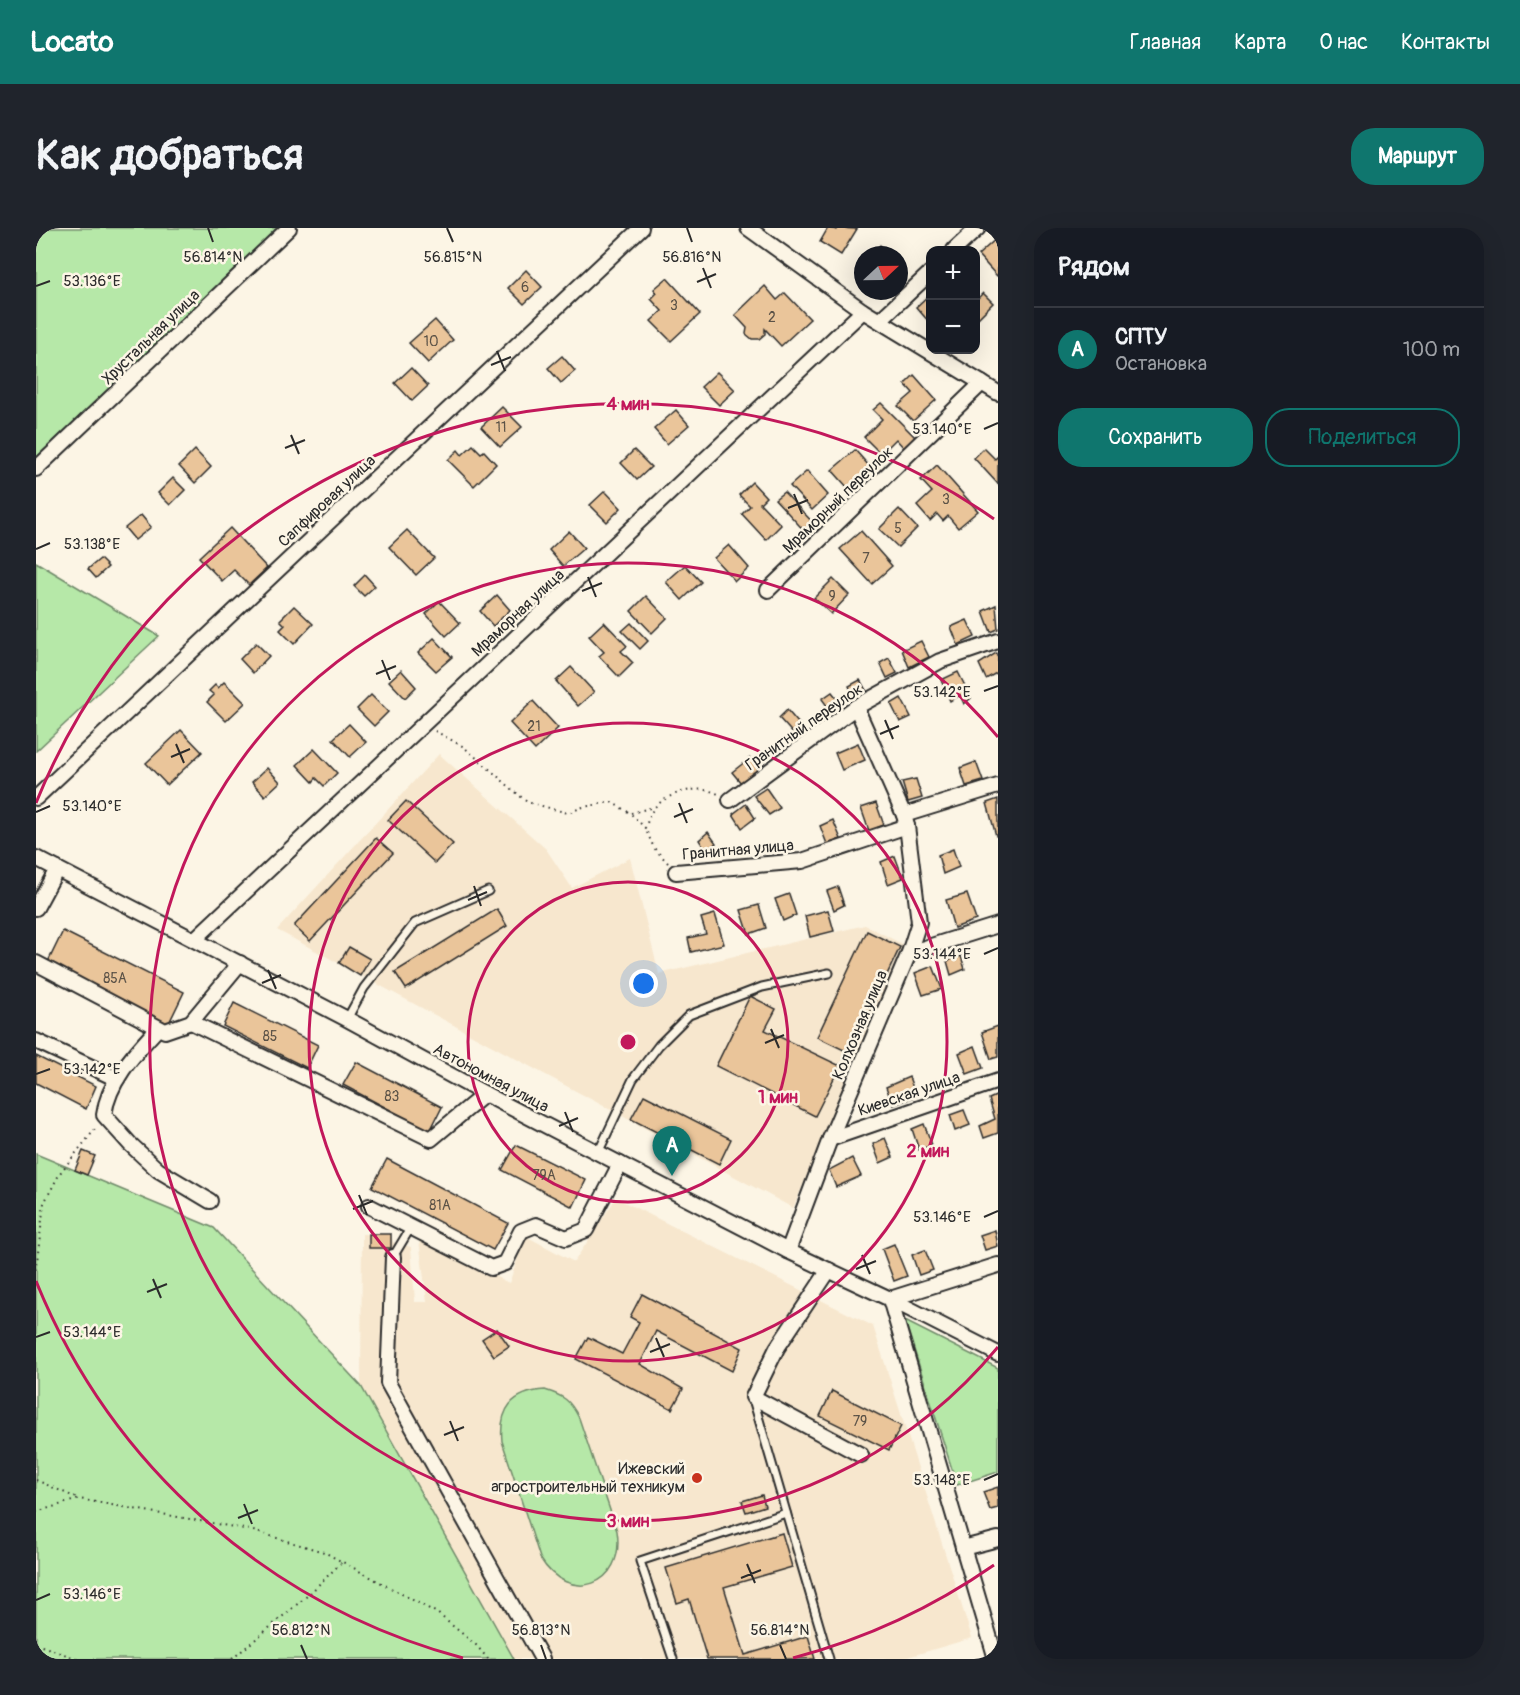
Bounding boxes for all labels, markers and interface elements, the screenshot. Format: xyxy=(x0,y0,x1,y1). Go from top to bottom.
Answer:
text: Locato xyxy=(30,25,114,60)
text: Главная xyxy=(1130,29,1201,56)
text: Карта xyxy=(1234,29,1286,56)
text: О нас xyxy=(1319,29,1368,56)
text: Контакты xyxy=(1401,29,1490,56)
button: Маршрут xyxy=(1351,128,1484,185)
text: Как добраться xyxy=(36,130,303,182)
north arrow xyxy=(854,246,908,300)
map controls xyxy=(926,246,980,354)
button: + xyxy=(926,246,980,300)
text: 56.814°N xyxy=(184,248,242,267)
text: 56.815°N xyxy=(424,248,482,267)
text: 56.816°N xyxy=(662,248,722,267)
text: Рядом xyxy=(1058,251,1130,283)
text: 53.136°E xyxy=(63,272,121,291)
house number: 6 xyxy=(521,279,529,296)
street label: Хрустальная улица xyxy=(98,285,204,389)
house number: 3 xyxy=(670,297,678,314)
button: − xyxy=(926,300,980,354)
house number: 2 xyxy=(768,309,776,326)
text: СПТУ xyxy=(1115,323,1167,351)
house number: 10 xyxy=(423,333,439,350)
text: A xyxy=(1071,337,1084,362)
text: 100 m xyxy=(1403,337,1460,362)
text: Остановка xyxy=(1115,351,1207,376)
text: 4 мин xyxy=(606,393,650,416)
button: Сохранить xyxy=(1058,408,1253,467)
button: Поделиться xyxy=(1265,408,1460,467)
house number: 11 xyxy=(496,419,506,436)
text: 53.140°E xyxy=(913,420,972,439)
street label: Мраморный переулок xyxy=(778,442,898,558)
street label: Сапфировая улица xyxy=(274,451,380,551)
house number: 3 xyxy=(942,491,950,508)
house number: 5 xyxy=(894,520,902,537)
text: 53.138°E xyxy=(64,535,120,554)
house number: 7 xyxy=(862,550,870,567)
street label: Мраморная улица xyxy=(467,565,569,661)
house number: 9 xyxy=(828,588,836,605)
street label: Гранитный переулок xyxy=(741,679,867,775)
text: 53.142°E xyxy=(913,683,971,702)
house number: 21 xyxy=(527,718,541,735)
text: 53.140°E xyxy=(63,797,122,816)
street label: Гранитная улица xyxy=(681,835,795,865)
text: 53.144°E xyxy=(913,945,971,964)
street label: Колхозная улица xyxy=(828,967,892,1083)
your location xyxy=(629,969,658,998)
house number: 85А xyxy=(103,970,127,987)
house number: 85 xyxy=(263,1028,277,1045)
centre of rings xyxy=(618,1032,638,1052)
street label: Автономная улица xyxy=(430,1039,552,1117)
text: 53.142°E xyxy=(63,1060,121,1079)
street label: Киевская улица xyxy=(855,1067,963,1121)
text: 1 мин xyxy=(758,1086,798,1109)
house number: 83 xyxy=(385,1088,400,1105)
pin: A xyxy=(652,1126,692,1176)
text: 2 мин xyxy=(907,1140,949,1163)
house number: 79А xyxy=(532,1167,556,1184)
house number: 81А xyxy=(429,1197,451,1214)
text: 53.146°E xyxy=(913,1208,971,1227)
text: 53.144°E xyxy=(63,1323,121,1342)
house number: 79 xyxy=(853,1413,867,1430)
place label: Ижевский агростроительный техникум xyxy=(491,1459,685,1497)
marker: Ижевский агростроительный техникум xyxy=(690,1471,704,1485)
text: 53.148°E xyxy=(914,1471,970,1490)
text: 3 мин xyxy=(607,1510,649,1533)
text: 53.146°E xyxy=(63,1585,121,1604)
text: 56.812°N xyxy=(272,1621,330,1640)
text: 56.813°N xyxy=(512,1621,570,1640)
text: 56.814°N xyxy=(751,1621,809,1640)

